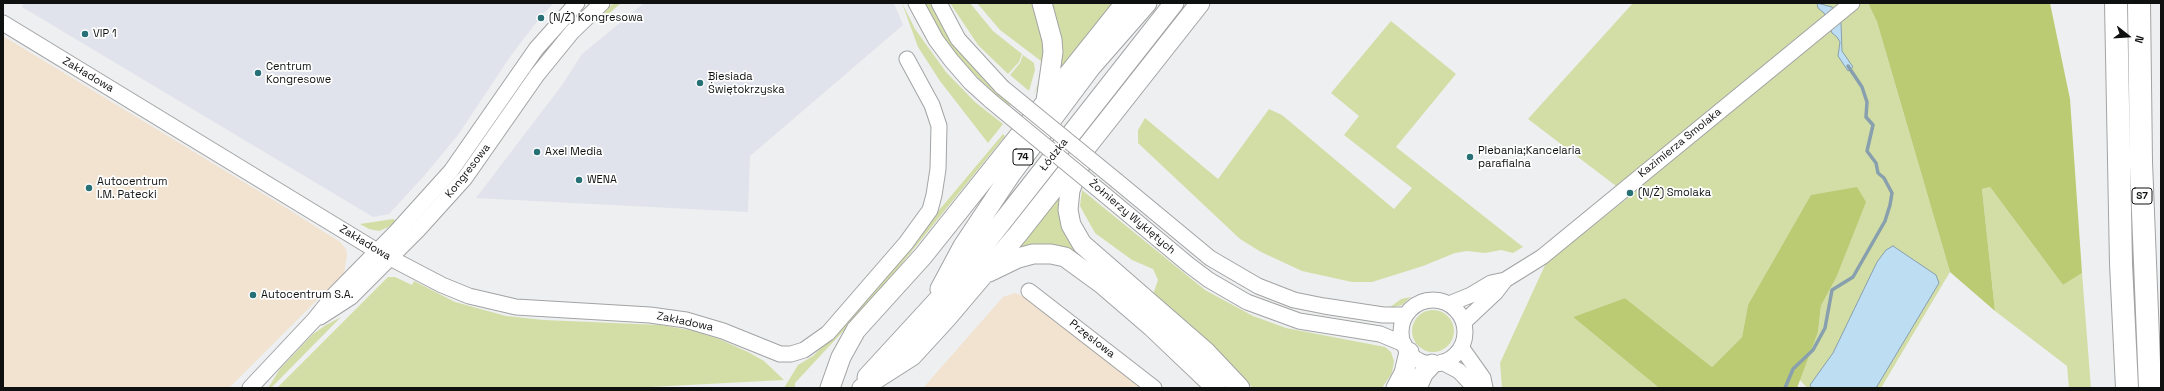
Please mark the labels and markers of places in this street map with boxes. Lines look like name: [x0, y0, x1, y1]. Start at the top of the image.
place label: (N/Ż) Kongresowa: [549, 11, 643, 25]
marker: (N/Ż) Kongresowa: [536, 13, 546, 23]
place label: VIP 1: [93, 27, 117, 41]
marker: VIP 1: [80, 29, 90, 39]
place label: Centrum Kongresowe: [266, 60, 331, 86]
marker: Centrum Kongresowe: [253, 68, 263, 78]
place label: Biesiada Świętokrzyska: [708, 70, 785, 96]
marker: Biesiada Świętokrzyska: [695, 78, 705, 88]
place label: Plebania;Kancelaria parafialna: [1478, 144, 1581, 170]
place label: Axel Media: [545, 145, 602, 159]
marker: Axel Media: [532, 147, 542, 157]
marker: Plebania;Kancelaria parafialna: [1465, 152, 1475, 162]
place label: WENA: [587, 173, 617, 187]
place label: Autocentrum I.M. Patecki: [97, 175, 167, 201]
marker: WENA: [574, 175, 584, 185]
marker: Autocentrum I.M. Patecki: [84, 183, 94, 193]
place label: (N/Ż) Smolaka: [1638, 186, 1711, 200]
marker: (N/Ż) Smolaka: [1625, 188, 1635, 198]
place label: Autocentrum S.A.: [261, 288, 353, 302]
marker: Autocentrum S.A.: [248, 290, 258, 300]

